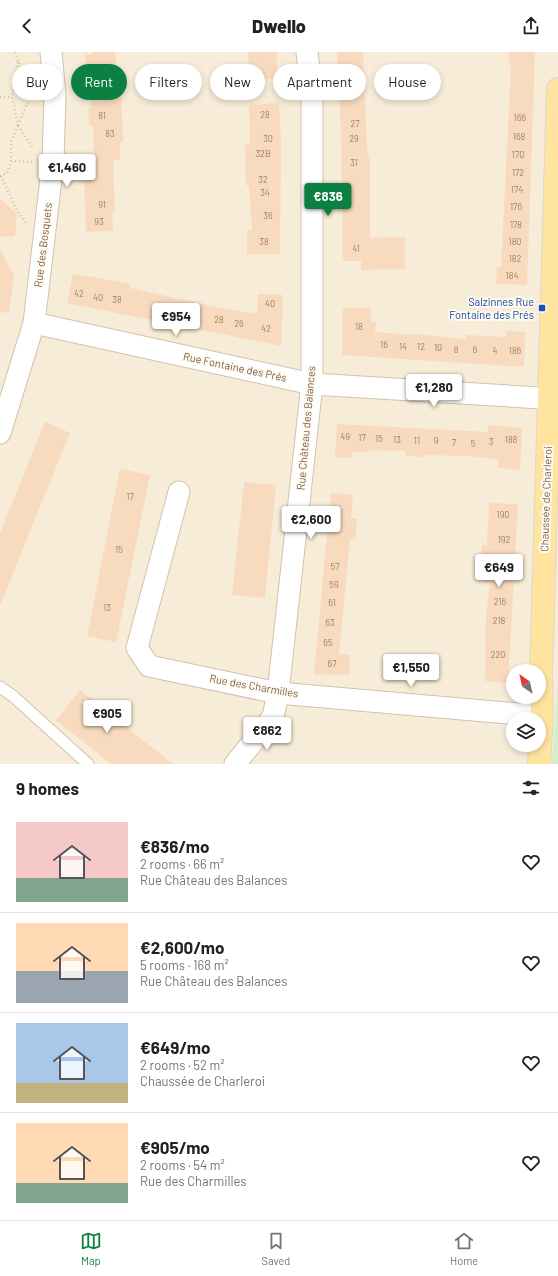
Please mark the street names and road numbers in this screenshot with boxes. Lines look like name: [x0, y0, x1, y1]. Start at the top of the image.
street label: Rue des Bosquets: [31, 202, 54, 288]
street label: Rue Fontaine des Prés: [182, 349, 288, 384]
street label: Rue Château des Balances: [294, 365, 317, 491]
street label: Chaussée de Charleroi: [537, 446, 554, 552]
street label: Rue des Charmilles: [209, 671, 300, 700]

